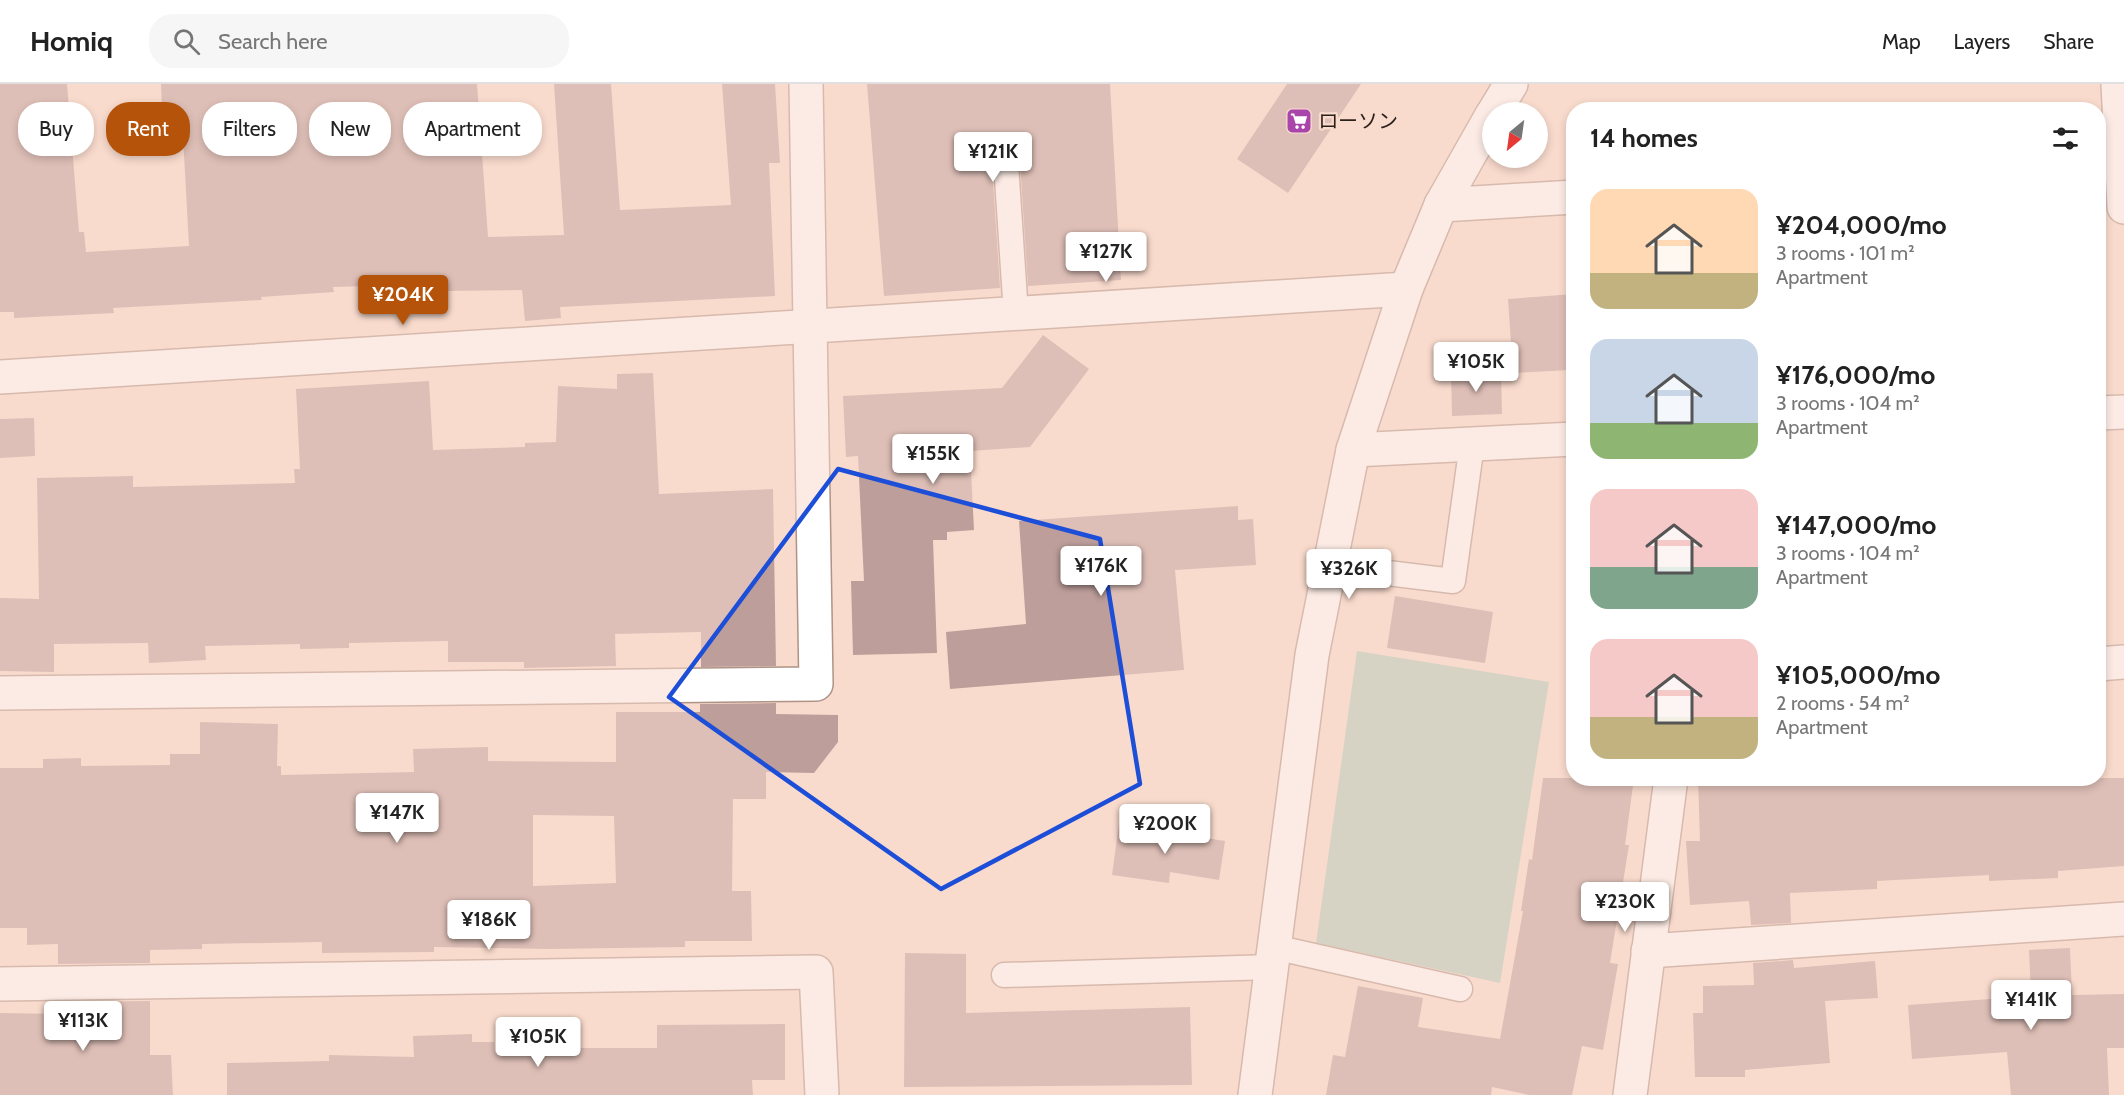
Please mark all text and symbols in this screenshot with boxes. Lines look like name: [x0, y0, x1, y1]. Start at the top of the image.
search box: [149, 14, 569, 68]
text: Homiq: [30, 24, 113, 58]
icon: search: [170, 25, 203, 58]
text: Search here: [218, 28, 327, 55]
text: Map: [1882, 29, 1921, 54]
text: Layers: [1954, 29, 2010, 54]
text: Share: [2043, 29, 2094, 54]
chip: Buy: [18, 102, 94, 156]
chip: Rent: [106, 102, 190, 156]
chip: Filters: [202, 102, 297, 156]
chip: New: [309, 102, 391, 156]
chip: Apartment: [403, 102, 542, 156]
north arrow: [1482, 102, 1548, 168]
map controls: [1482, 102, 1548, 168]
supermarket icon: ローソン: [1284, 106, 1314, 136]
place label: ローソン: [1318, 109, 1398, 133]
text: 14 homes: [1590, 122, 1698, 154]
icon: filters: [2049, 122, 2082, 155]
pin: ¥121K: [951, 132, 1035, 183]
text: ¥121K: [968, 139, 1018, 163]
text: ¥204,000/mo: [1776, 209, 1947, 241]
icon: home: [1638, 213, 1710, 285]
pin: ¥127K: [1064, 232, 1148, 283]
text: ¥127K: [1080, 239, 1132, 263]
text: 3 rooms · 101 m²: [1776, 241, 1915, 265]
text: Apartment: [1776, 265, 1868, 289]
pin: ¥204K: [361, 275, 445, 326]
text: ¥204K: [372, 282, 434, 306]
pin: ¥105K: [1434, 342, 1518, 393]
text: ¥105K: [1448, 349, 1504, 373]
text: ¥176,000/mo: [1776, 359, 1935, 391]
icon: home: [1638, 363, 1710, 435]
text: 3 rooms · 104 m²: [1776, 391, 1920, 415]
text: Apartment: [1776, 415, 1868, 439]
pin: ¥155K: [891, 434, 975, 485]
text: ¥155K: [906, 441, 960, 465]
text: ¥147,000/mo: [1776, 509, 1936, 541]
icon: home: [1638, 513, 1710, 585]
text: 3 rooms · 104 m²: [1776, 541, 1920, 565]
pin: ¥176K: [1059, 546, 1143, 597]
pin: ¥326K: [1307, 549, 1391, 600]
text: ¥176K: [1075, 553, 1128, 577]
text: ¥326K: [1320, 556, 1378, 580]
text: Apartment: [1776, 565, 1868, 589]
text: ¥105,000/mo: [1776, 659, 1940, 691]
icon: home: [1638, 663, 1710, 735]
text: 2 rooms · 54 m²: [1776, 691, 1910, 715]
text: Apartment: [1776, 715, 1868, 739]
pin: ¥147K: [355, 793, 439, 844]
text: ¥147K: [370, 800, 424, 824]
pin: ¥200K: [1123, 804, 1207, 855]
text: ¥200K: [1133, 811, 1197, 835]
pin: ¥230K: [1583, 882, 1667, 933]
text: ¥230K: [1595, 889, 1655, 913]
pin: ¥186K: [447, 900, 531, 951]
text: ¥186K: [461, 907, 517, 931]
pin: ¥141K: [1989, 980, 2073, 1031]
text: ¥141K: [2005, 987, 2057, 1011]
pin: ¥113K: [41, 1001, 125, 1052]
text: ¥113K: [58, 1008, 108, 1032]
pin: ¥105K: [496, 1017, 580, 1068]
text: ¥105K: [510, 1024, 566, 1048]

